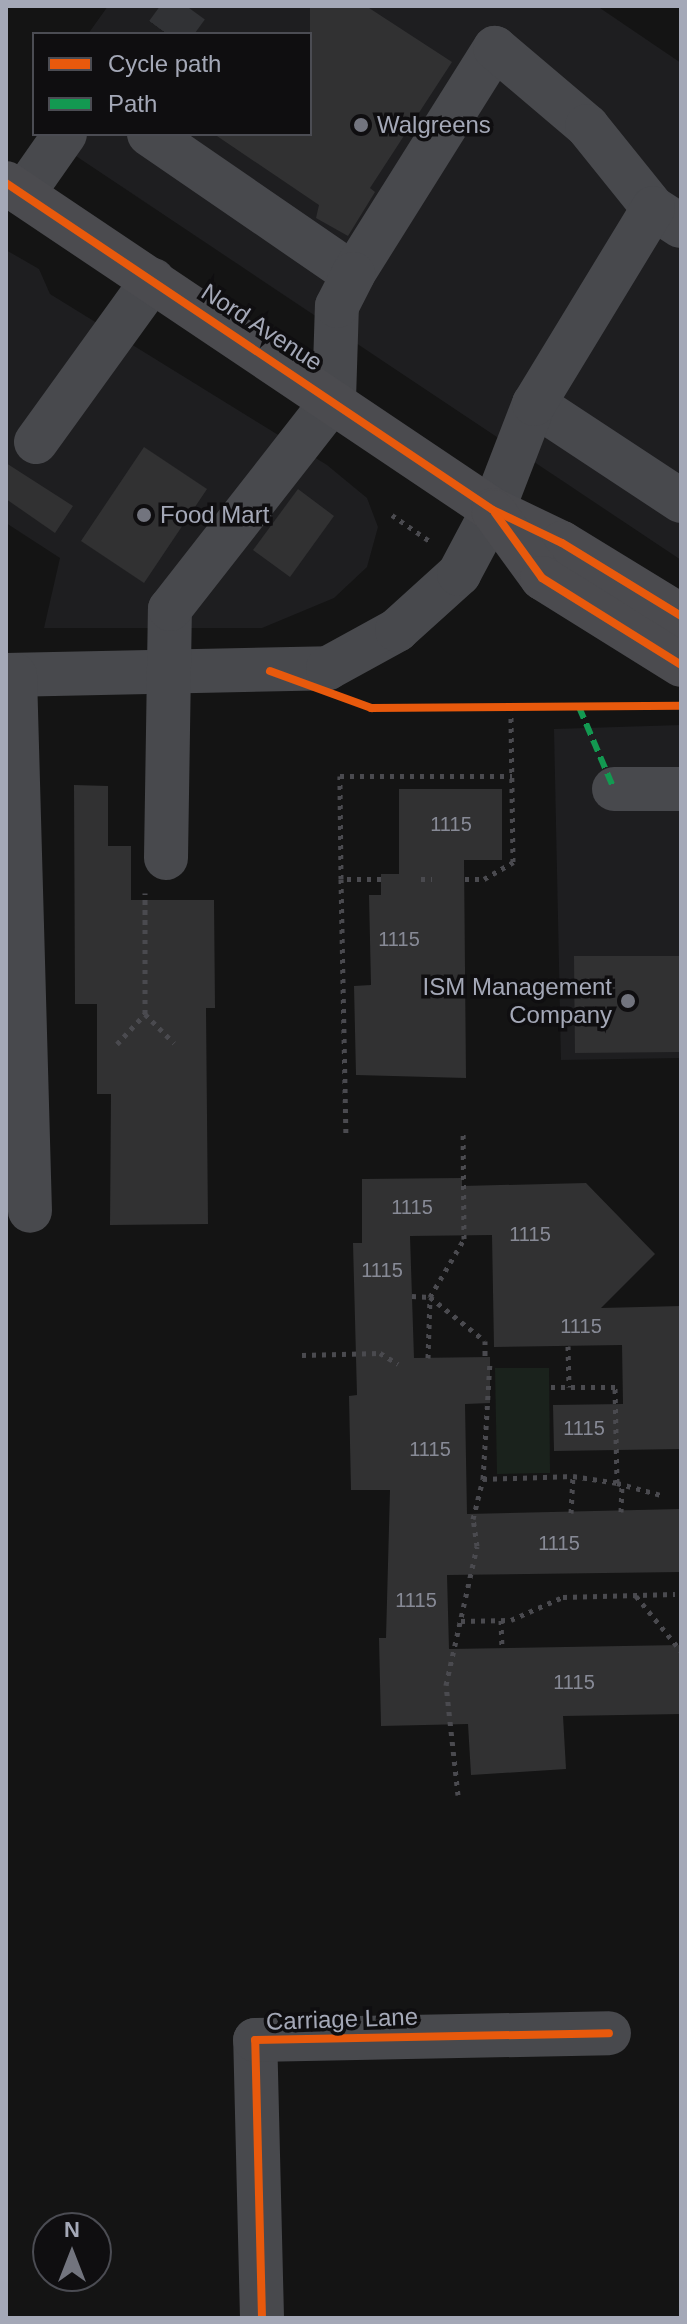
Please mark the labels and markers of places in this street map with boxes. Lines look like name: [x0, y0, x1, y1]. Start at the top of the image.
place label: Walgreens: [377, 111, 491, 139]
marker: Walgreens: [352, 116, 370, 134]
place label: Food Mart: [160, 501, 269, 529]
marker: Food Mart: [135, 506, 153, 524]
place label: ISM Management Company: [423, 973, 612, 1029]
marker: ISM Management Company: [619, 992, 637, 1010]

